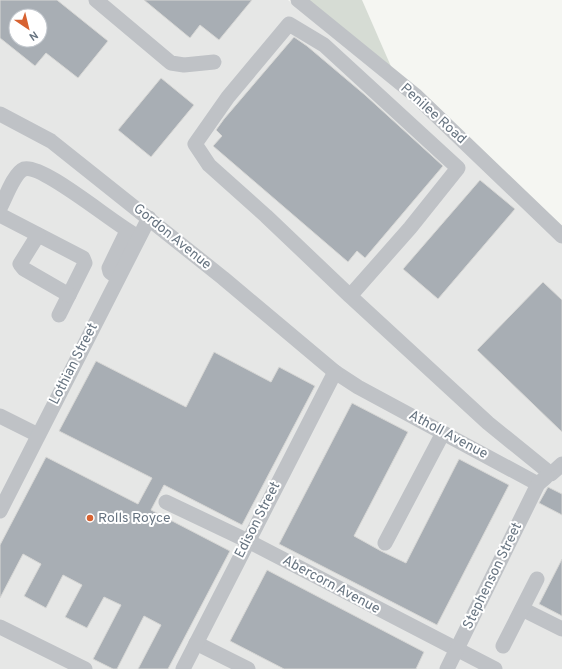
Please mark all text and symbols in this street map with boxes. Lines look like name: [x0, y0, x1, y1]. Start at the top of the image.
north arrow: [8, 8, 48, 48]
text: N: [26, 27, 40, 43]
street label: Penilee Road: [397, 80, 469, 148]
street label: Gordon Avenue: [130, 200, 214, 274]
street label: Lothian Street: [46, 320, 102, 408]
street label: Atholl Avenue: [406, 407, 490, 463]
street label: Edison Street: [232, 479, 284, 561]
place label: Rolls Royce: [98, 510, 171, 527]
marker: Rolls Royce: [85, 513, 95, 523]
street label: Stephenson Street: [460, 520, 526, 632]
street label: Abercorn Avenue: [279, 552, 383, 618]

